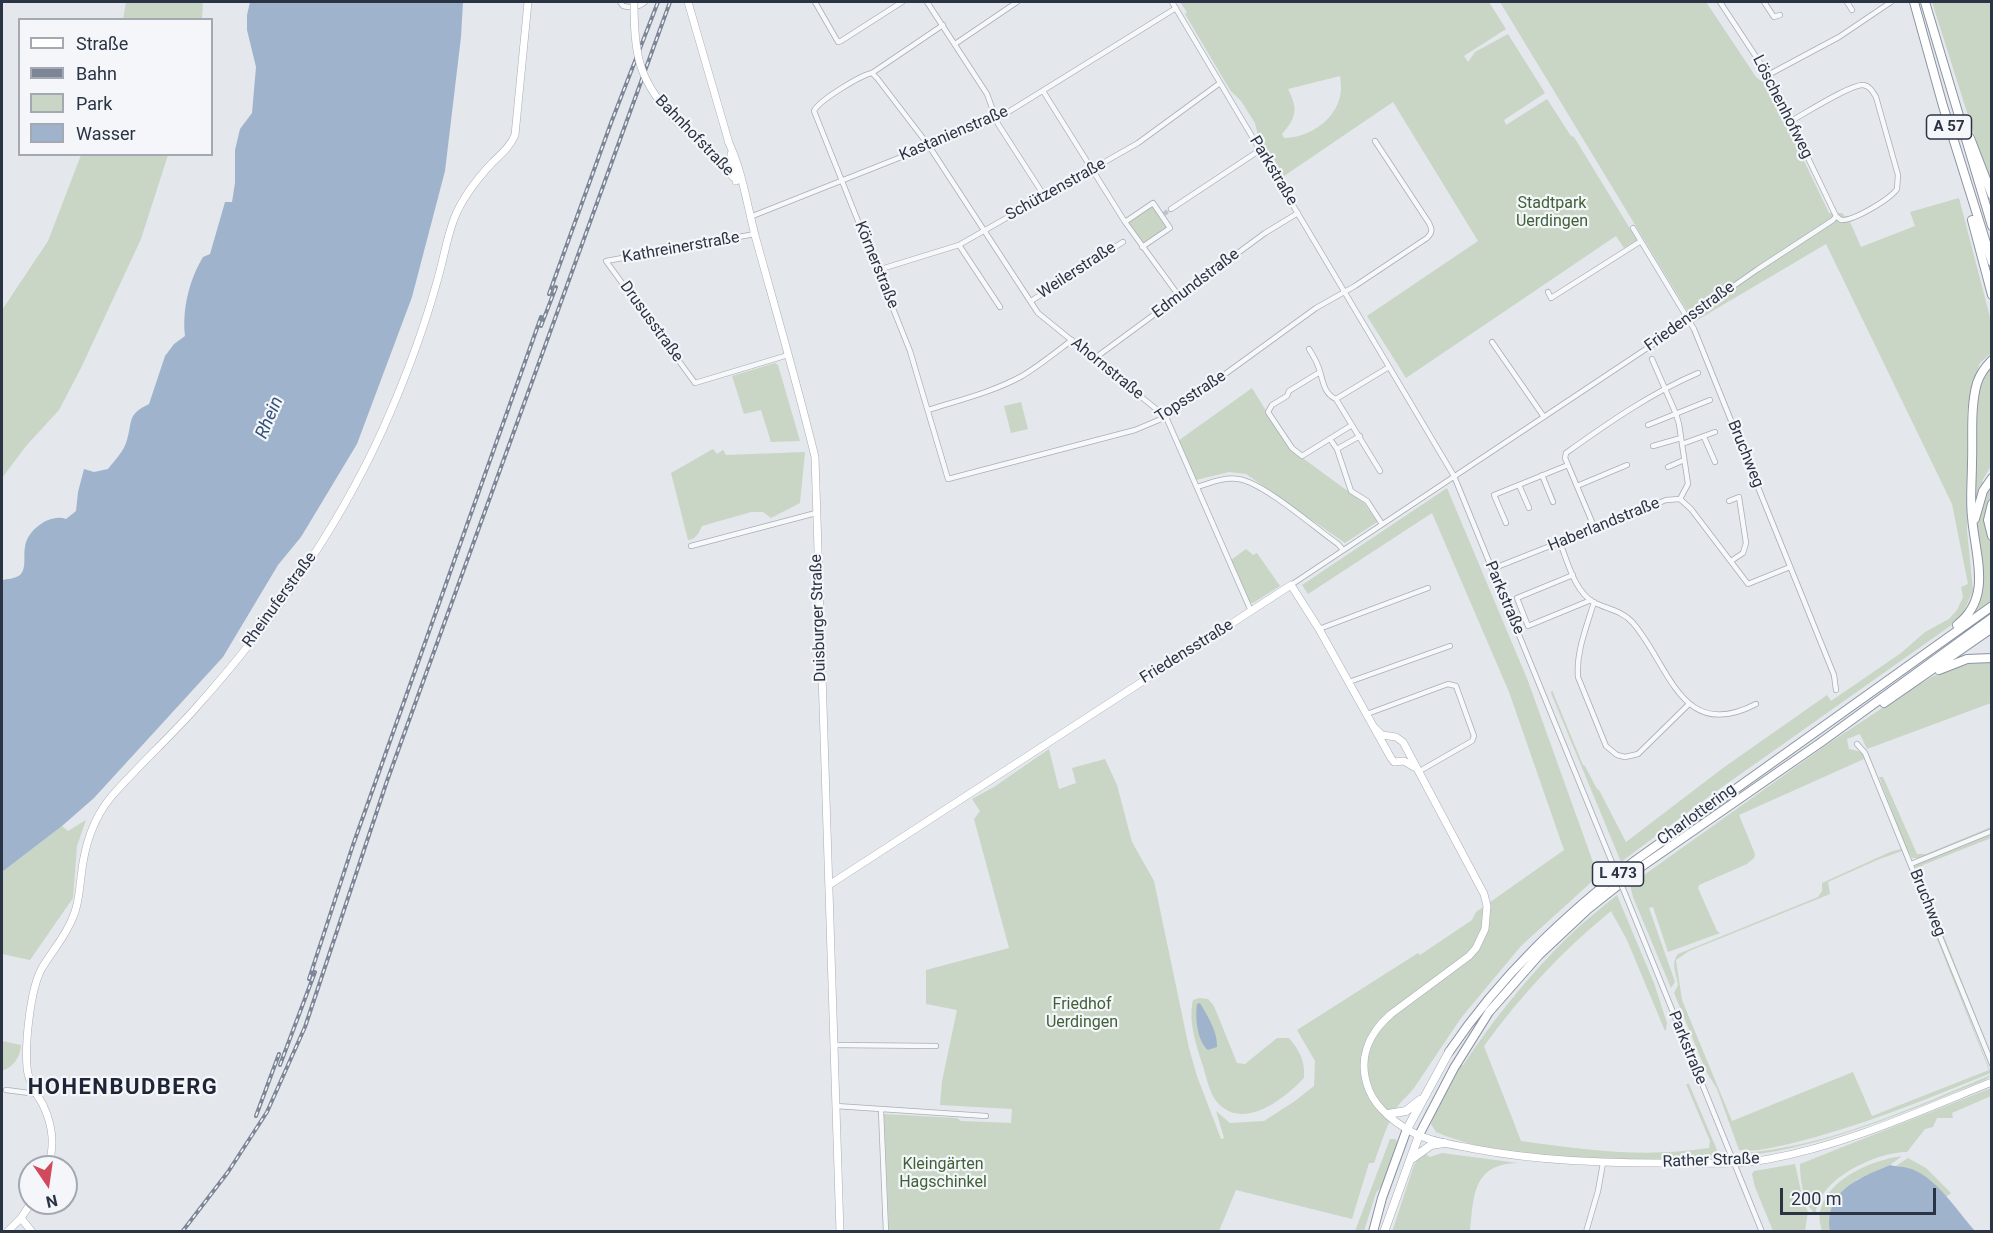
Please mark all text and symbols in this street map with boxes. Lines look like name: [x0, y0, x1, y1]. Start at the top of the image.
legend: [18, 18, 213, 156]
text: Straße: [76, 33, 128, 54]
street label: Löschenhofweg: [1748, 52, 1816, 162]
text: Bahn: [76, 63, 117, 84]
street label: Bahnhofstraße: [651, 92, 737, 180]
text: Park: [76, 93, 112, 114]
street label: Kastanienstraße: [897, 102, 1011, 166]
road number: A 57: [1926, 115, 1972, 139]
text: Wasser: [76, 123, 136, 144]
street label: Parkstraße: [1245, 133, 1301, 209]
street label: Schützenstraße: [1003, 155, 1109, 225]
park label: Stadtpark Uerdingen: [1516, 194, 1588, 232]
street label: Körnerstraße: [850, 219, 902, 311]
street label: Kathreinerstraße: [621, 228, 741, 268]
street label: Weilerstraße: [1034, 239, 1120, 303]
street label: Edmundstraße: [1149, 245, 1243, 323]
street label: Drususstraße: [615, 278, 687, 366]
street label: Friedensstraße: [1641, 278, 1739, 356]
street label: Ahornstraße: [1067, 334, 1147, 404]
street label: Topsstraße: [1152, 367, 1230, 427]
water label: Rhein: [252, 394, 288, 442]
street label: Bruchweg: [1723, 418, 1767, 490]
street label: Haberlandstraße: [1545, 494, 1663, 556]
street label: Rheinuferstraße: [239, 549, 321, 651]
street label: Duisburger Straße: [807, 554, 831, 682]
street label: Parkstraße: [1480, 559, 1528, 637]
street label: Friedensstraße: [1137, 616, 1237, 688]
street label: Charlottering: [1654, 780, 1740, 850]
road number: L 473: [1592, 862, 1644, 886]
street label: Bruchweg: [1905, 867, 1949, 939]
park label: Friedhof Uerdingen: [1046, 995, 1118, 1033]
street label: Parkstraße: [1664, 1008, 1710, 1088]
district label: HOHENBUDBERG: [28, 1075, 218, 1101]
street label: Rather Straße: [1662, 1150, 1760, 1172]
north arrow: [18, 1155, 78, 1215]
park label: Kleingärten Hagschinkel: [899, 1155, 987, 1193]
scale bar: [1783, 1176, 1939, 1214]
text: 200 m: [1791, 1188, 1842, 1209]
text: N: [44, 1191, 59, 1212]

